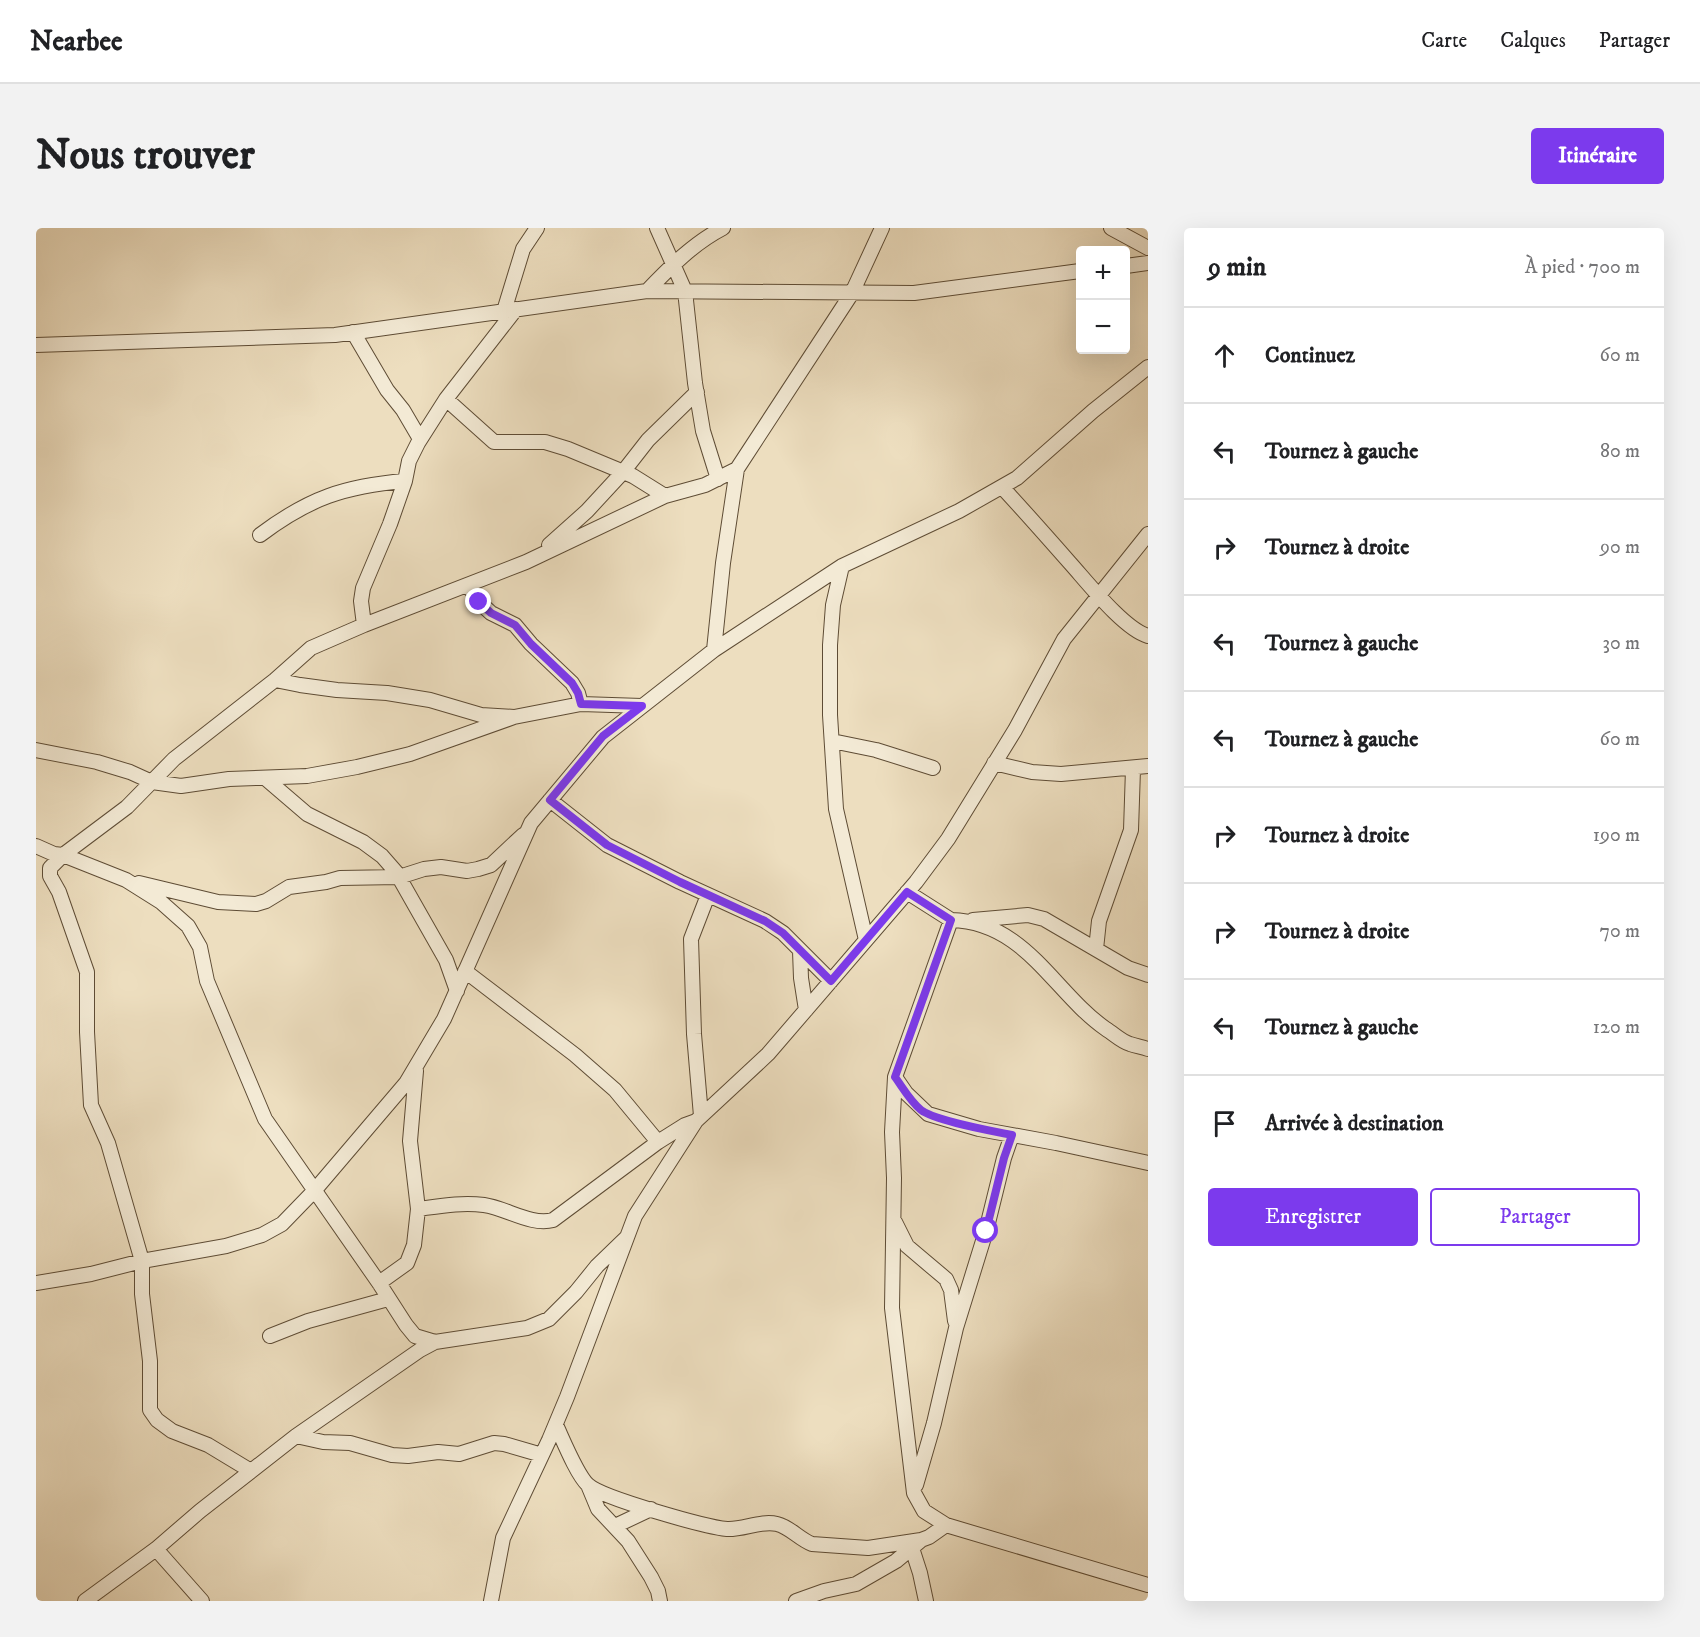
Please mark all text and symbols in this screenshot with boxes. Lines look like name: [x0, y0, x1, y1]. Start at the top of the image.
text: Nearbee: [30, 24, 123, 59]
text: Carte: [1421, 28, 1467, 54]
text: Calques: [1500, 28, 1566, 54]
text: Partager: [1599, 28, 1670, 54]
button: Itinéraire: [1531, 128, 1664, 184]
text: Nous trouver: [36, 130, 255, 182]
map controls: [1076, 246, 1130, 354]
button: +: [1076, 246, 1130, 300]
text: 9 min: [1208, 251, 1266, 284]
text: À pied · 700 m: [1525, 255, 1640, 280]
button: −: [1076, 300, 1130, 354]
icon: ahead: [1208, 339, 1241, 372]
text: Continuez: [1265, 342, 1355, 369]
text: 60 m: [1600, 343, 1640, 368]
icon: left: [1208, 435, 1241, 468]
text: Tournez à gauche: [1265, 438, 1418, 465]
text: 80 m: [1600, 439, 1640, 464]
icon: right: [1208, 531, 1241, 564]
text: Tournez à droite: [1265, 534, 1409, 561]
text: 90 m: [1600, 535, 1640, 560]
route end: [465, 588, 491, 614]
icon: left: [1208, 627, 1241, 660]
text: Tournez à gauche: [1265, 630, 1418, 657]
text: 30 m: [1602, 631, 1640, 656]
icon: left: [1208, 723, 1241, 756]
text: Tournez à gauche: [1265, 726, 1418, 753]
text: 60 m: [1600, 727, 1640, 752]
icon: right: [1208, 819, 1241, 852]
text: Tournez à droite: [1265, 822, 1409, 849]
text: 190 m: [1593, 823, 1640, 848]
icon: right: [1208, 915, 1241, 948]
text: Tournez à droite: [1265, 918, 1409, 945]
text: 70 m: [1599, 919, 1640, 944]
icon: left: [1208, 1011, 1241, 1044]
text: Tournez à gauche: [1265, 1014, 1418, 1041]
text: 120 m: [1593, 1015, 1640, 1040]
icon: arrive: [1208, 1107, 1241, 1140]
text: Arrivée à destination: [1265, 1110, 1444, 1137]
button: Enregistrer: [1208, 1188, 1418, 1246]
button: Partager: [1430, 1188, 1640, 1246]
route start: [972, 1217, 998, 1243]

